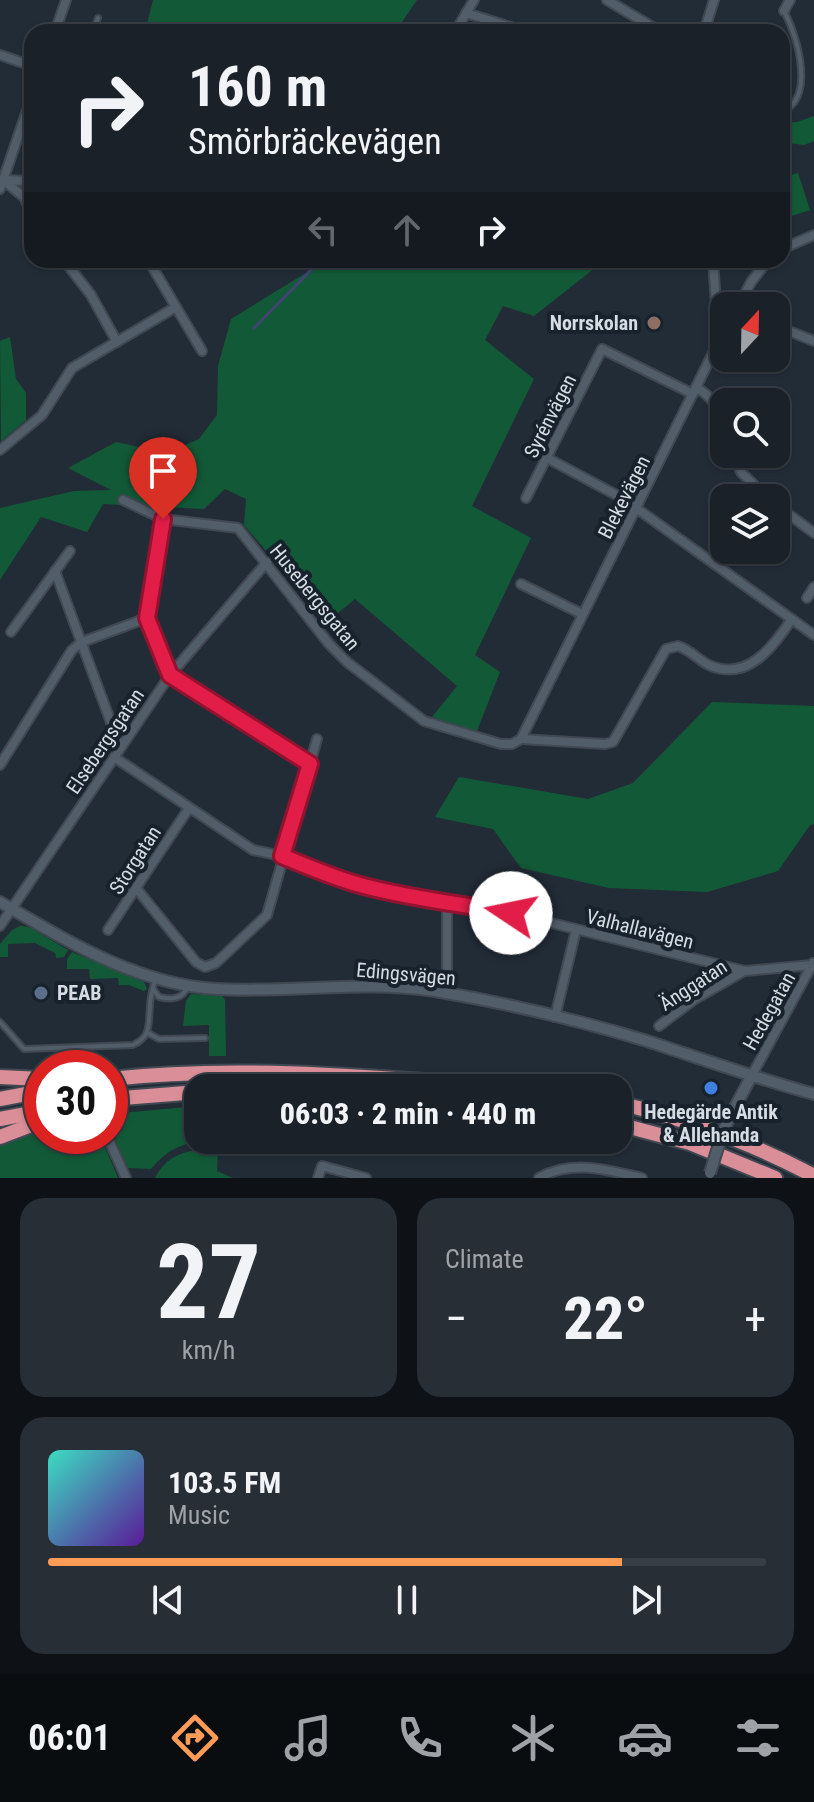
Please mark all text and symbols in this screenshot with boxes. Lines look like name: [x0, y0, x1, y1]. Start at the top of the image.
text: 160 m: [188, 54, 327, 120]
icon: right: [56, 56, 160, 160]
text: Smörbräckevägen: [188, 121, 442, 163]
icon: left: [301, 208, 345, 252]
icon: ahead: [385, 208, 429, 252]
icon: right: [469, 208, 513, 252]
north arrow: [710, 292, 790, 372]
map controls: [710, 292, 790, 564]
place label: Norrskolan: [550, 311, 638, 335]
marker: Norrskolan: [645, 314, 663, 332]
street label: Syrénvägen: [519, 370, 581, 462]
button: search: [710, 388, 790, 468]
pin: [129, 437, 197, 519]
icon: arrive: [141, 449, 185, 493]
street label: Blekevägen: [593, 452, 655, 542]
button: layers: [710, 484, 790, 564]
street label: Husebergsgatan: [265, 539, 365, 655]
street label: Elsebergsgatan: [61, 684, 149, 798]
street label: Storgatan: [104, 821, 166, 899]
position arrow: [469, 871, 553, 955]
street label: Valhallavägen: [584, 904, 696, 954]
street label: Änggatan: [655, 954, 731, 1016]
street label: Edingsvägen: [355, 958, 457, 990]
street label: Hedegatan: [738, 968, 800, 1054]
place label: PEAB: [57, 981, 101, 1005]
marker: PEAB: [32, 984, 50, 1002]
speed limit sign: 30: [24, 1050, 128, 1154]
marker: Hedegärde Antik & Allehanda: [702, 1079, 720, 1097]
text: 06:03 · 2 min · 440 m: [280, 1096, 536, 1131]
place label: Hedegärde Antik & Allehanda: [644, 1100, 778, 1147]
text: 27: [156, 1222, 261, 1343]
text: Climate: [445, 1244, 524, 1274]
text: 22°: [563, 1283, 648, 1354]
text: −: [445, 1293, 467, 1345]
text: +: [744, 1293, 766, 1345]
text: km/h: [182, 1335, 235, 1365]
text: 103.5 FM: [168, 1465, 281, 1500]
text: Music: [168, 1500, 230, 1530]
icon: previous: [146, 1578, 190, 1622]
icon: pause: [385, 1578, 429, 1622]
icon: next: [624, 1578, 668, 1622]
icon: directions: [167, 1710, 223, 1766]
icon: music: [280, 1710, 336, 1766]
icon: phone: [392, 1710, 448, 1766]
icon: climate: [505, 1710, 561, 1766]
icon: car: [617, 1710, 673, 1766]
icon: filters: [730, 1710, 786, 1766]
text: 06:01: [28, 1717, 111, 1759]

